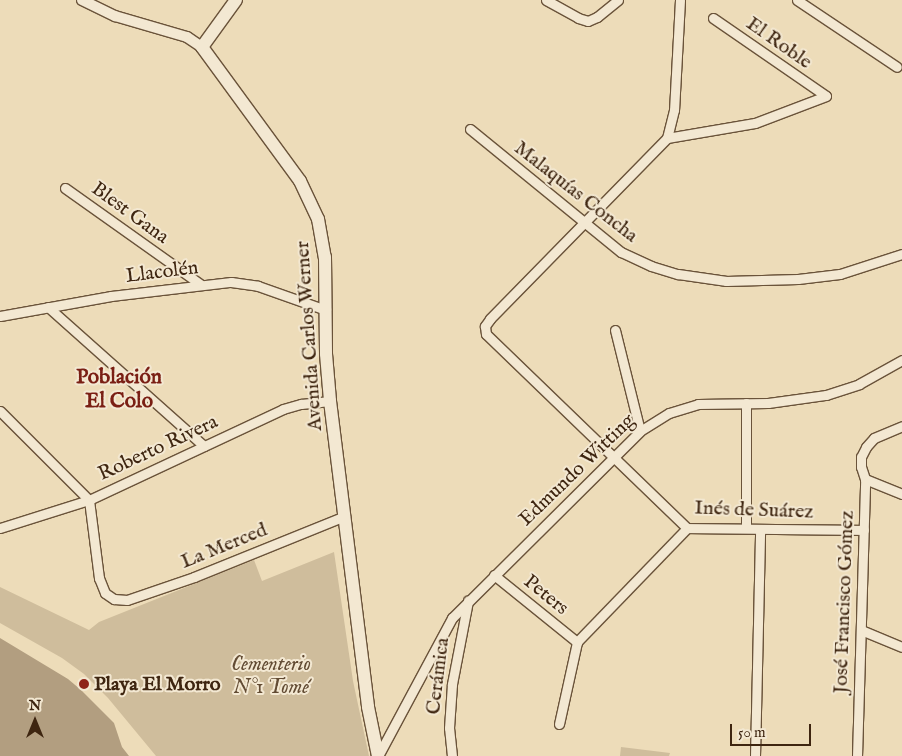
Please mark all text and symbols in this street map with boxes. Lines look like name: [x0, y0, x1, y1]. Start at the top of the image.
street label: El Roble: [741, 12, 817, 74]
street label: Malaquías Concha: [509, 136, 643, 248]
street label: Blest Gana: [87, 177, 173, 249]
street label: Avenida Carlos Werner: [290, 240, 328, 432]
street label: Llacolén: [124, 256, 200, 288]
district label: Población El Colo: [76, 365, 162, 415]
street label: Edmundo Witting: [514, 409, 640, 531]
street label: Roberto Rivera: [94, 410, 222, 486]
street label: Inés de Suárez: [694, 496, 814, 524]
street label: José Francisco Gómez: [829, 510, 859, 694]
street label: La Merced: [177, 518, 271, 574]
street label: Peters: [519, 570, 573, 620]
street label: Cerámica: [421, 636, 455, 716]
park label: Cementerio N°1 Tomé: [231, 652, 311, 699]
place label: Playa El Morro: [94, 672, 221, 696]
marker: Playa El Morro: [78, 678, 90, 690]
north arrow: [10, 696, 60, 746]
text: N: [29, 697, 41, 715]
scale bar: [732, 714, 813, 746]
text: 50 m: [738, 723, 766, 742]

